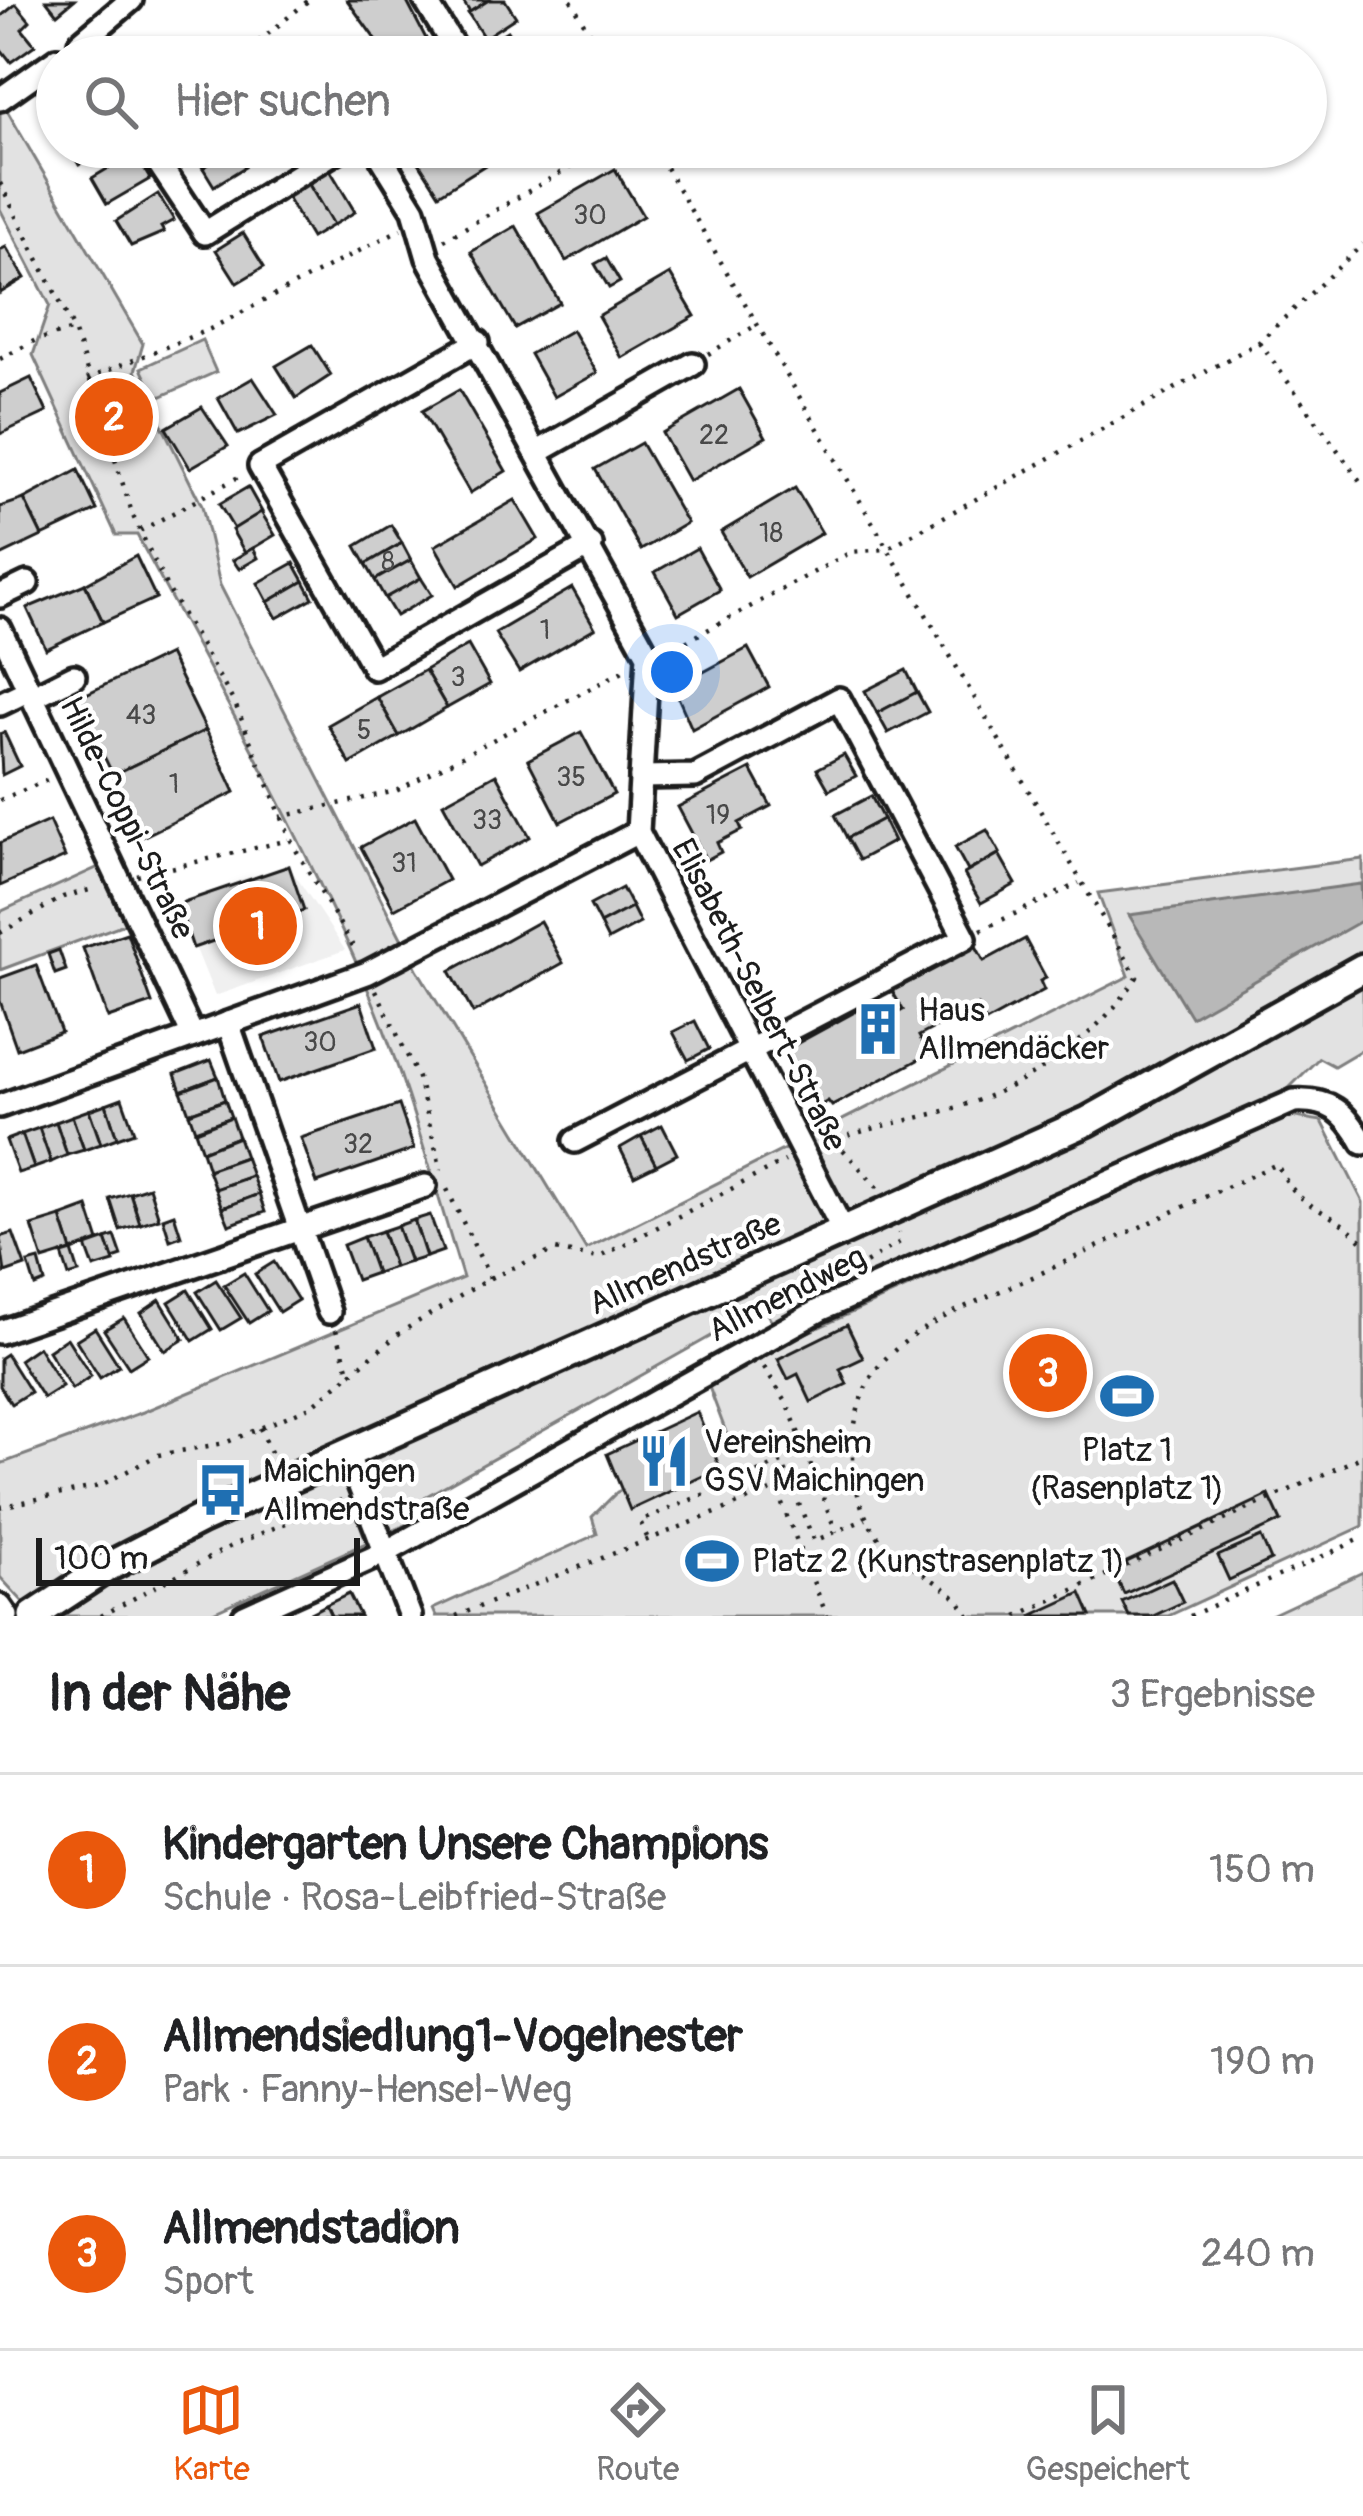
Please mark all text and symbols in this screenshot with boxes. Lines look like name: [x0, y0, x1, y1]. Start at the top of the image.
search box: [36, 36, 1327, 168]
icon: search: [78, 69, 144, 135]
text: Hier suchen: [174, 74, 391, 130]
house number: 30: [573, 199, 607, 232]
pin: 2: [75, 372, 153, 462]
house number: 22: [699, 419, 729, 452]
house number: 18: [759, 517, 783, 550]
house number: 8: [381, 546, 395, 579]
house number: 1: [540, 614, 550, 647]
your location: [642, 642, 702, 702]
house number: 3: [450, 661, 466, 694]
street label: Hilde-Coppi-Straße: [51, 690, 203, 946]
house number: 43: [126, 699, 156, 732]
house number: 5: [357, 714, 371, 747]
house number: 35: [556, 761, 586, 794]
house number: 1: [169, 768, 179, 801]
house number: 19: [706, 799, 730, 832]
house number: 33: [472, 804, 502, 837]
street label: Elisabeth-Selbert-Straße: [662, 832, 856, 1158]
house number: 31: [391, 847, 417, 880]
pin: 1: [219, 881, 297, 971]
place label: Haus Allmendäcker: [918, 990, 1109, 1069]
building icon: Haus Allmendäcker: [849, 1000, 907, 1058]
house number: 30: [303, 1026, 337, 1059]
house number: 32: [343, 1128, 373, 1161]
street label: Allmendstraße: [582, 1203, 788, 1325]
street label: Allmendweg: [701, 1237, 873, 1351]
pin: 3: [1009, 1328, 1087, 1418]
sports icon: Platz 1 (Rasenplatz 1): [1098, 1367, 1156, 1425]
place label: Vereinsheim GSV Maichingen: [704, 1422, 925, 1501]
place label: Platz 1 (Rasenplatz 1): [1030, 1430, 1224, 1509]
restaurant icon: Vereinsheim GSV Maichingen: [635, 1432, 693, 1490]
place label: Maichingen Allmendstraße: [263, 1451, 469, 1530]
bus stop icon: Maichingen Allmendstraße: [194, 1461, 252, 1519]
scale bar: [36, 1532, 360, 1585]
sports icon: Platz 2 (Kunstrasenplatz 1): [683, 1532, 741, 1590]
text: 100 m: [54, 1538, 148, 1579]
place label: Platz 2 (Kunstrasenplatz 1): [752, 1541, 1125, 1582]
text: In der Nähe: [48, 1662, 290, 1726]
text: 3 Ergebnisse: [1109, 1670, 1315, 1719]
text: Kindergarten Unsere Champions: [162, 1817, 768, 1873]
text: 1: [79, 1845, 95, 1894]
text: 150 m: [1209, 1845, 1315, 1894]
text: Schule · Rosa-Leibfried-Straße: [162, 1873, 666, 1922]
text: Allmendsiedlung1-Vogelnester: [162, 2009, 743, 2065]
text: 2: [76, 2037, 98, 2086]
text: 190 m: [1210, 2037, 1315, 2086]
text: Park · Fanny-Hensel-Weg: [162, 2065, 572, 2114]
text: Allmendstadion: [162, 2201, 460, 2257]
text: 3: [76, 2229, 98, 2278]
text: 240 m: [1201, 2229, 1315, 2278]
text: Sport: [162, 2257, 254, 2306]
tab: Karte: [173, 2377, 250, 2490]
tab: Route: [596, 2377, 679, 2490]
tab: Gespeichert: [1026, 2377, 1190, 2490]

